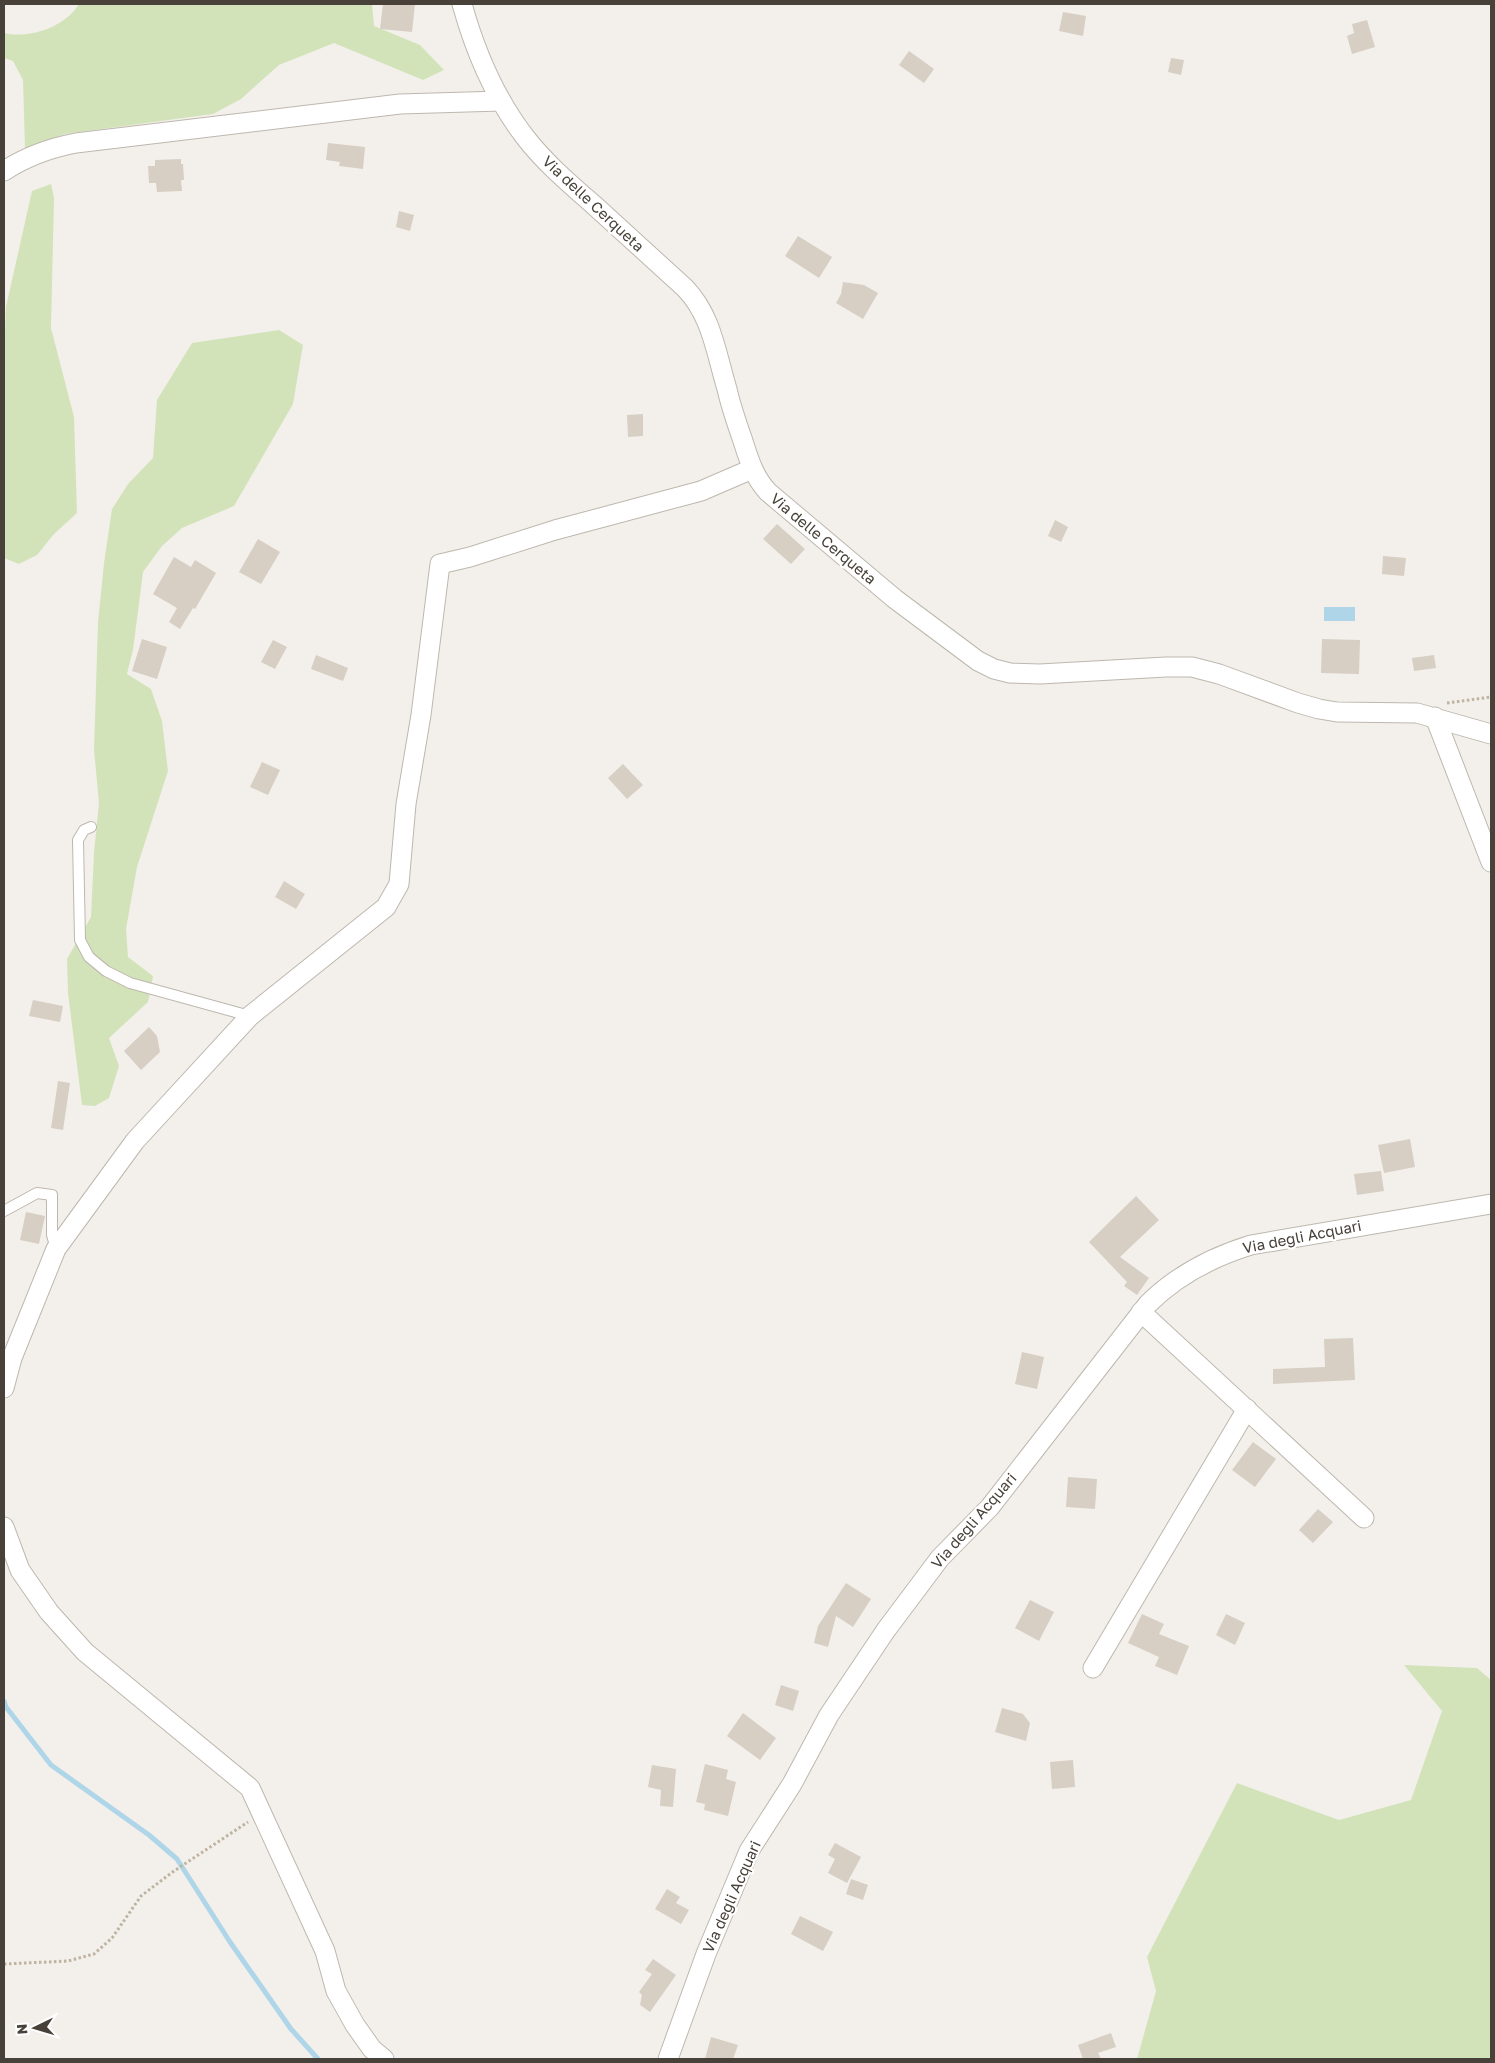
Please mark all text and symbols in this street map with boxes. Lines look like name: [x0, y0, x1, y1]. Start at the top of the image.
street label: Via delle Cerqueta: [539, 152, 648, 255]
street label: Via delle Cerqueta: [767, 489, 880, 588]
street label: Via degli Acquari: [1241, 1216, 1363, 1256]
street label: Via degli Acquari: [927, 1469, 1020, 1572]
street label: Via degli Acquari: [698, 1838, 764, 1955]
north arrow: [10, 2003, 60, 2053]
text: N: [13, 2023, 30, 2035]

